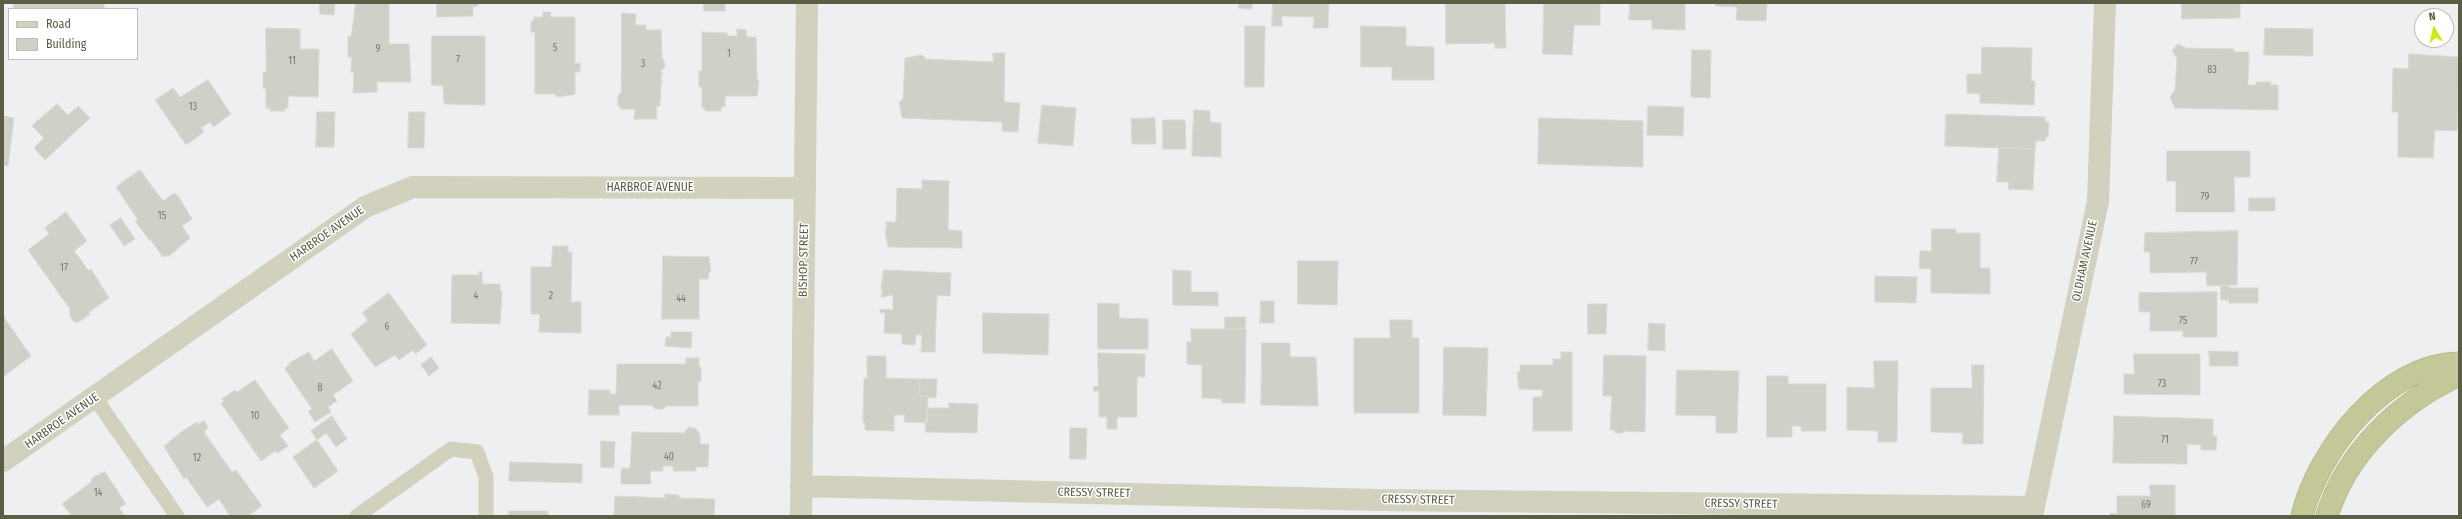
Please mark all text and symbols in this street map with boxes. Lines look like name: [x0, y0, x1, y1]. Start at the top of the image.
legend: [8, 8, 138, 60]
north arrow: [2414, 8, 2454, 48]
text: N: [2428, 10, 2436, 24]
text: Road: [46, 17, 71, 31]
text: Building: [46, 37, 86, 51]
house number: 5: [553, 42, 557, 54]
house number: 9: [376, 43, 380, 55]
house number: 1: [727, 48, 731, 60]
house number: 7: [456, 54, 460, 66]
house number: 11: [288, 55, 296, 67]
house number: 3: [641, 58, 645, 70]
house number: 83: [2207, 64, 2217, 76]
house number: 13: [189, 101, 197, 113]
street label: HARBROE AVENUE: [607, 181, 693, 195]
house number: 79: [2201, 191, 2209, 203]
street label: HARBROE AVENUE: [287, 203, 367, 265]
house number: 15: [158, 210, 166, 222]
street label: OLDHAM AVENUE: [2069, 219, 2101, 303]
street label: BISHOP STREET: [796, 223, 812, 297]
house number: 77: [2190, 256, 2198, 268]
house number: 17: [60, 262, 68, 274]
house number: 4: [474, 290, 478, 302]
house number: 2: [549, 290, 553, 302]
house number: 44: [676, 293, 686, 305]
house number: 75: [2179, 315, 2187, 327]
house number: 6: [385, 321, 389, 333]
house number: 73: [2158, 378, 2166, 390]
house number: 42: [652, 380, 662, 392]
house number: 8: [318, 382, 322, 394]
street label: HARBROE AVENUE: [22, 390, 102, 452]
house number: 10: [250, 410, 260, 422]
house number: 71: [2161, 434, 2169, 446]
house number: 40: [664, 451, 674, 463]
house number: 12: [193, 452, 201, 464]
street label: CRESSY STREET: [1057, 485, 1131, 501]
house number: 14: [94, 487, 102, 499]
street label: CRESSY STREET: [1381, 492, 1455, 508]
street label: CRESSY STREET: [1704, 496, 1778, 512]
house number: 69: [2141, 499, 2151, 511]

